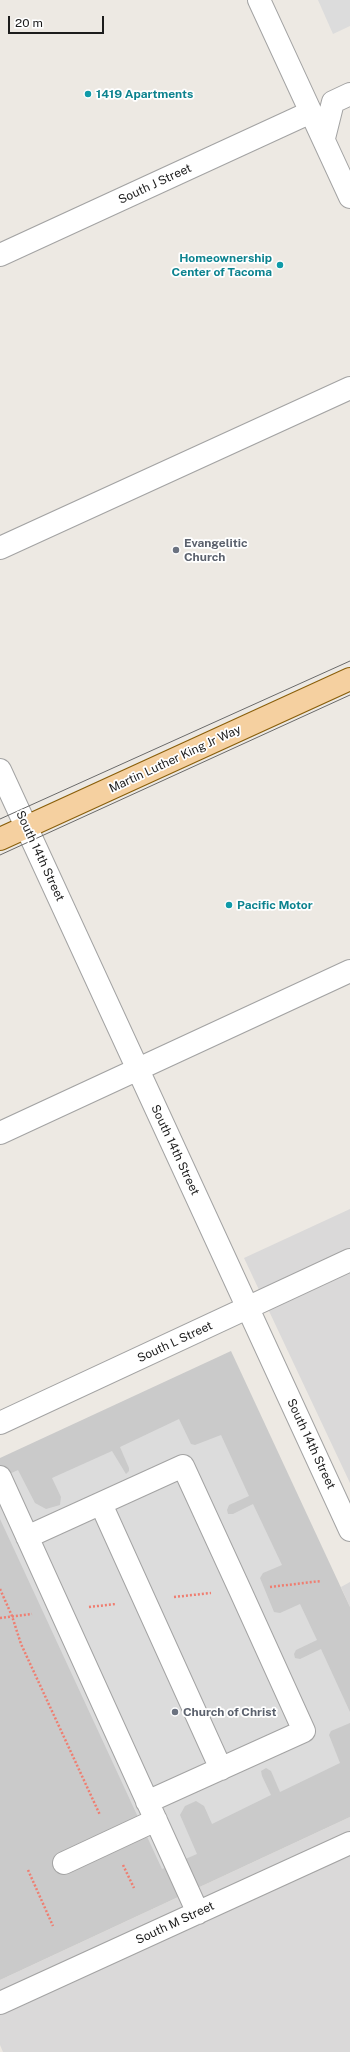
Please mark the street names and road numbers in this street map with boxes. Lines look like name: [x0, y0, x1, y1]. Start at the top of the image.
street label: South J Street: [116, 161, 194, 207]
street label: Martin Luther King Jr Way: [107, 722, 243, 796]
street label: South 14th Street: [13, 808, 67, 904]
street label: South 14th Street: [148, 1102, 202, 1198]
street label: South L Street: [135, 1318, 215, 1366]
street label: South 14th Street: [284, 1396, 338, 1492]
street label: South M Street: [134, 1899, 216, 1947]

